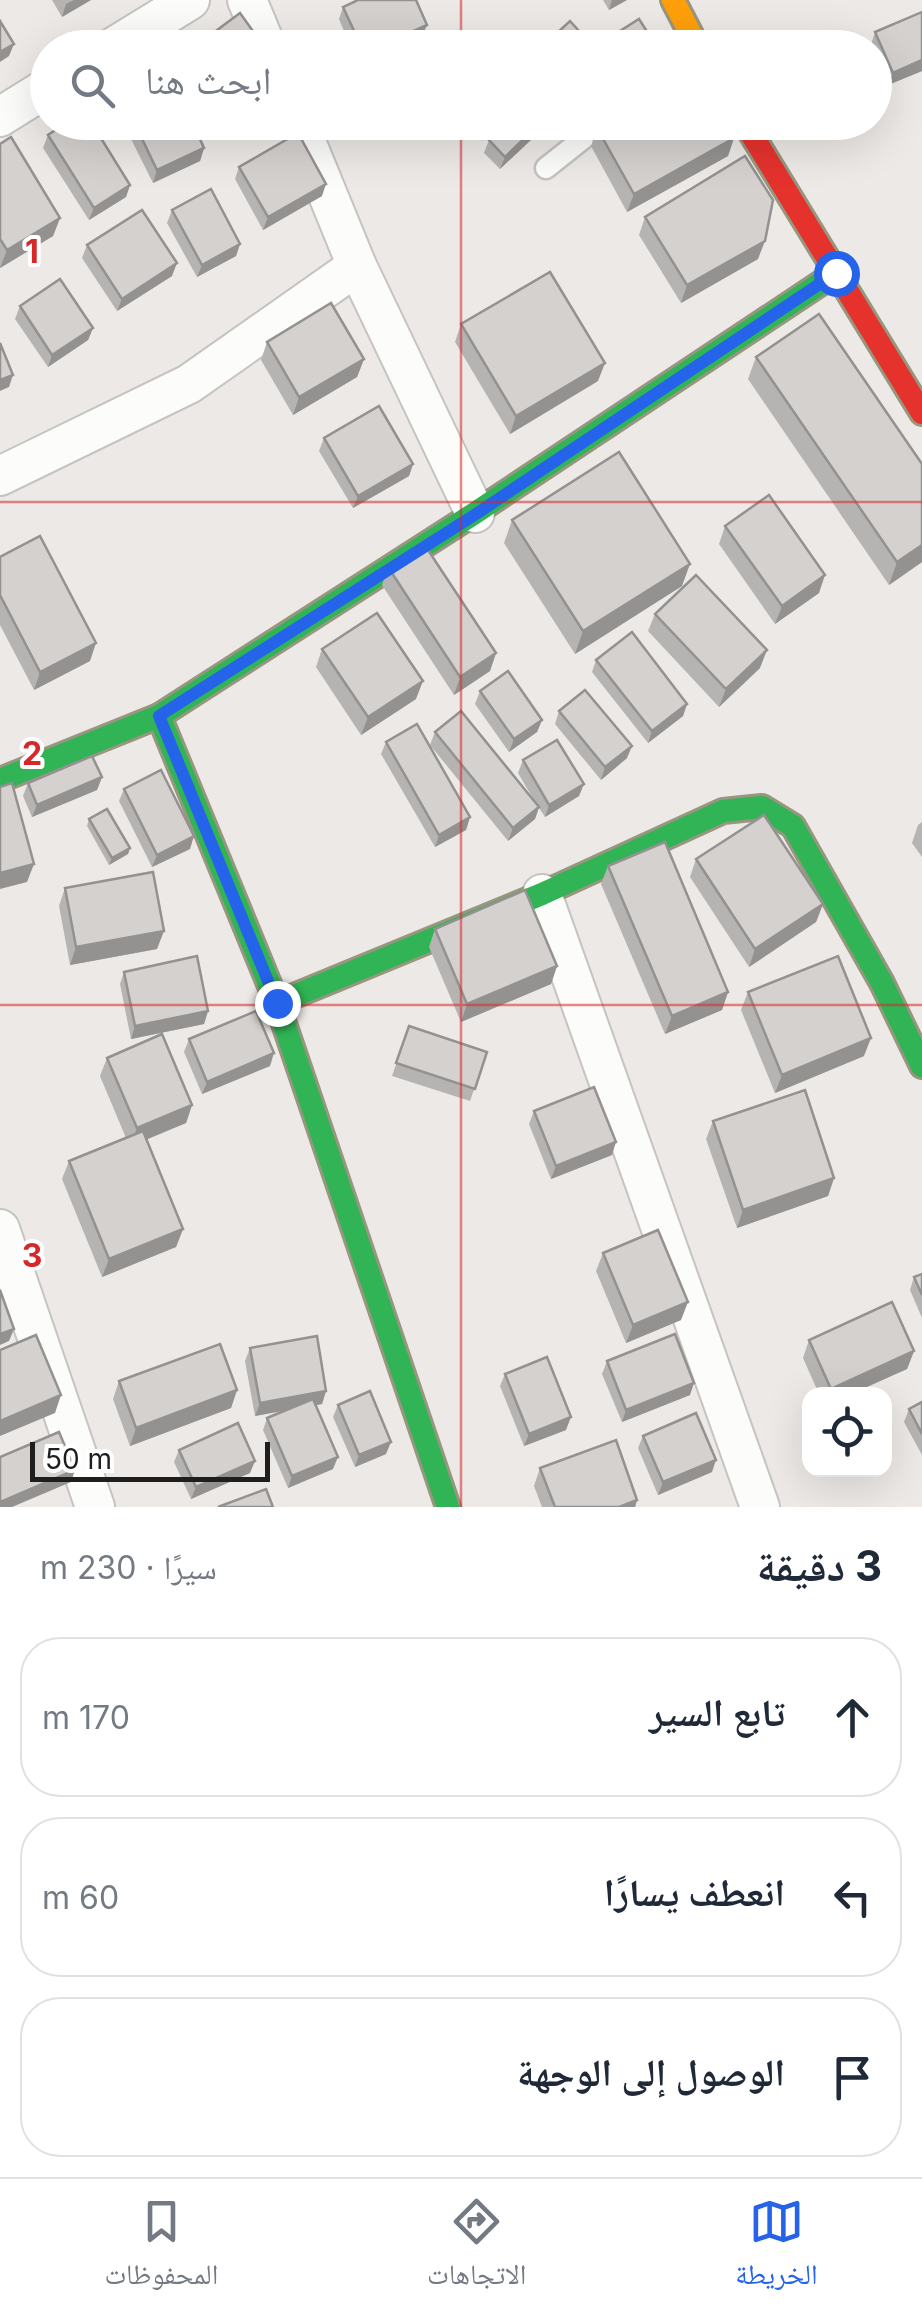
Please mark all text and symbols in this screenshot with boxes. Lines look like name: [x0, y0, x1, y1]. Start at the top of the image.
search box: [30, 30, 892, 140]
text: ابحث هنا: [145, 57, 272, 103]
icon: search: [65, 58, 120, 113]
text: 1: [25, 232, 39, 271]
route start: [814, 251, 860, 297]
text: 2: [22, 734, 42, 773]
route end: [255, 981, 301, 1027]
text: 3: [22, 1236, 42, 1275]
map controls: [802, 1387, 892, 1477]
button: locate: [802, 1387, 892, 1477]
scale bar: [30, 1437, 270, 1482]
text: 50 m: [45, 1442, 112, 1476]
text: 3 دقيقة: [757, 1540, 882, 1591]
text: سيرًا · 230 m: [40, 1548, 217, 1587]
text: تابع السير: [649, 1689, 785, 1735]
icon: ahead: [825, 1690, 880, 1745]
text: 170 m: [42, 1698, 130, 1737]
text: انعطف يسارًا: [604, 1869, 785, 1915]
icon: left: [825, 1870, 880, 1925]
text: 60 m: [42, 1878, 119, 1917]
text: الوصول إلى الوجهة: [517, 2049, 785, 2095]
icon: arrive: [825, 2050, 880, 2105]
tab: المحفوظات: [104, 2194, 218, 2302]
tab: الاتجاهات: [427, 2194, 526, 2302]
tab: الخريطة: [735, 2194, 818, 2302]

